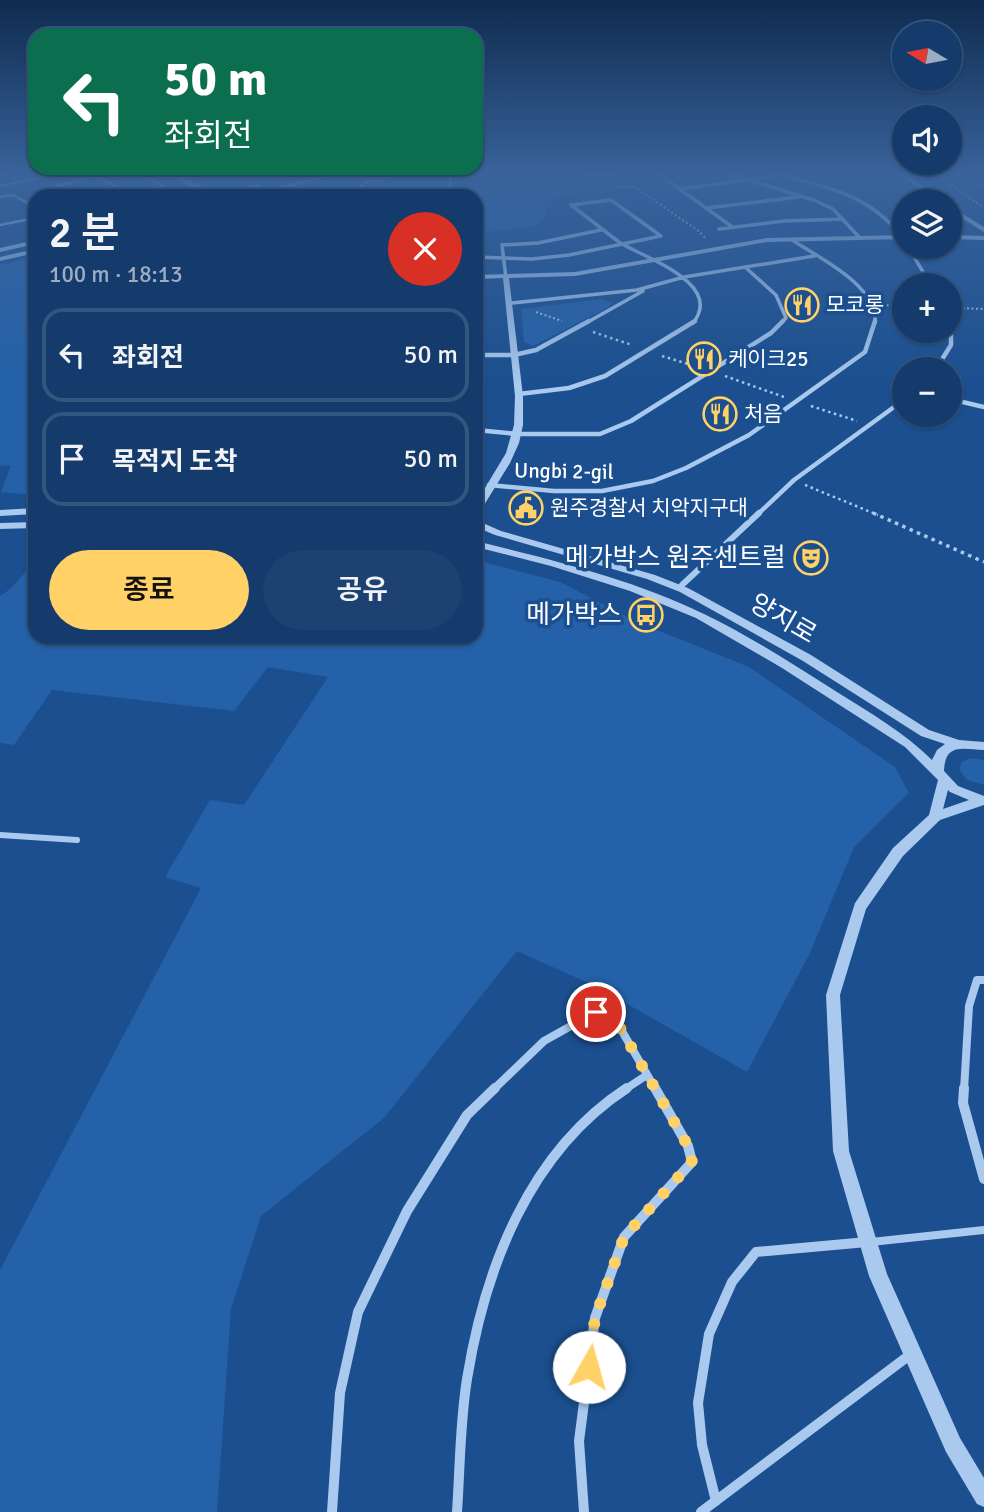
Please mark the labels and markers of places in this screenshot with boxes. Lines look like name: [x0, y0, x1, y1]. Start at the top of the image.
restaurant icon: 모코롱: [783, 286, 821, 324]
place label: 모코롱: [826, 292, 884, 318]
restaurant icon: 케이크25: [685, 340, 723, 378]
place label: 케이크25: [728, 346, 809, 372]
restaurant icon: 처음: [701, 395, 739, 433]
place label: 처음: [744, 401, 783, 427]
public building icon: 원주경찰서 치악지구대: [507, 489, 545, 527]
place label: 원주경찰서 치악지구대: [550, 495, 748, 521]
theatre icon: 메가박스 원주센트럴: [792, 539, 830, 577]
place label: 메가박스 원주센트럴: [565, 542, 786, 574]
bus stop icon: 메가박스: [627, 596, 665, 634]
place label: 메가박스: [526, 599, 622, 631]
pin: [566, 982, 626, 1042]

